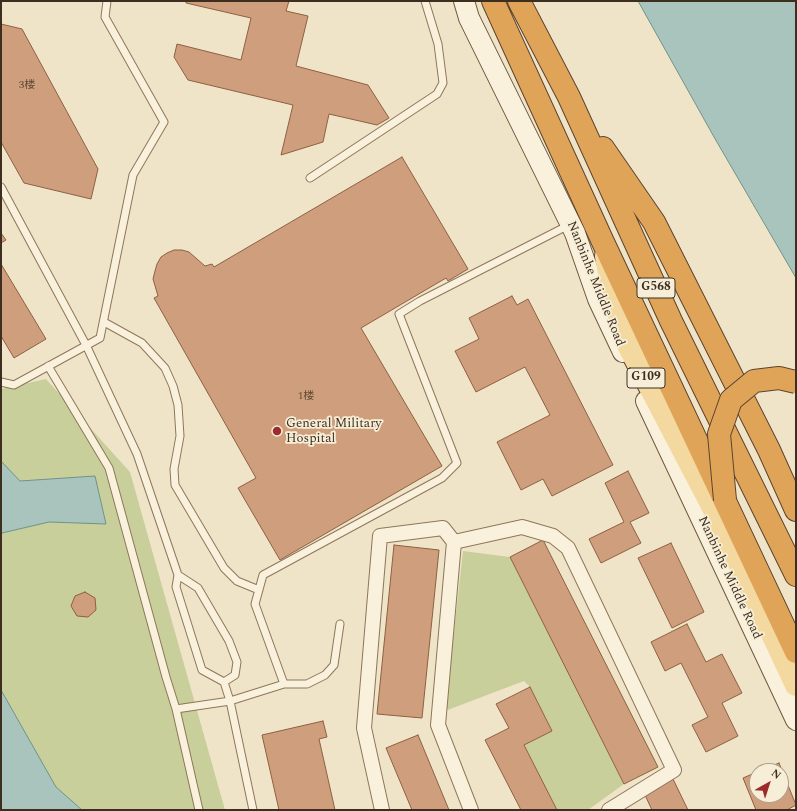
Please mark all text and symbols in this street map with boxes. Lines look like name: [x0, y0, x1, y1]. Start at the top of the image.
house number: 3楼: [19, 79, 35, 93]
street label: Nanbinhe Middle Road: [563, 219, 627, 349]
road number: G568: [637, 278, 675, 298]
road number: G109: [627, 368, 665, 388]
house number: 1楼: [298, 390, 314, 404]
place label: General Military Hospital: [286, 416, 382, 447]
marker: General Military Hospital: [271, 425, 283, 437]
street label: Nanbinhe Middle Road: [694, 514, 764, 642]
north arrow: [749, 763, 789, 803]
text: N: [767, 765, 785, 783]

